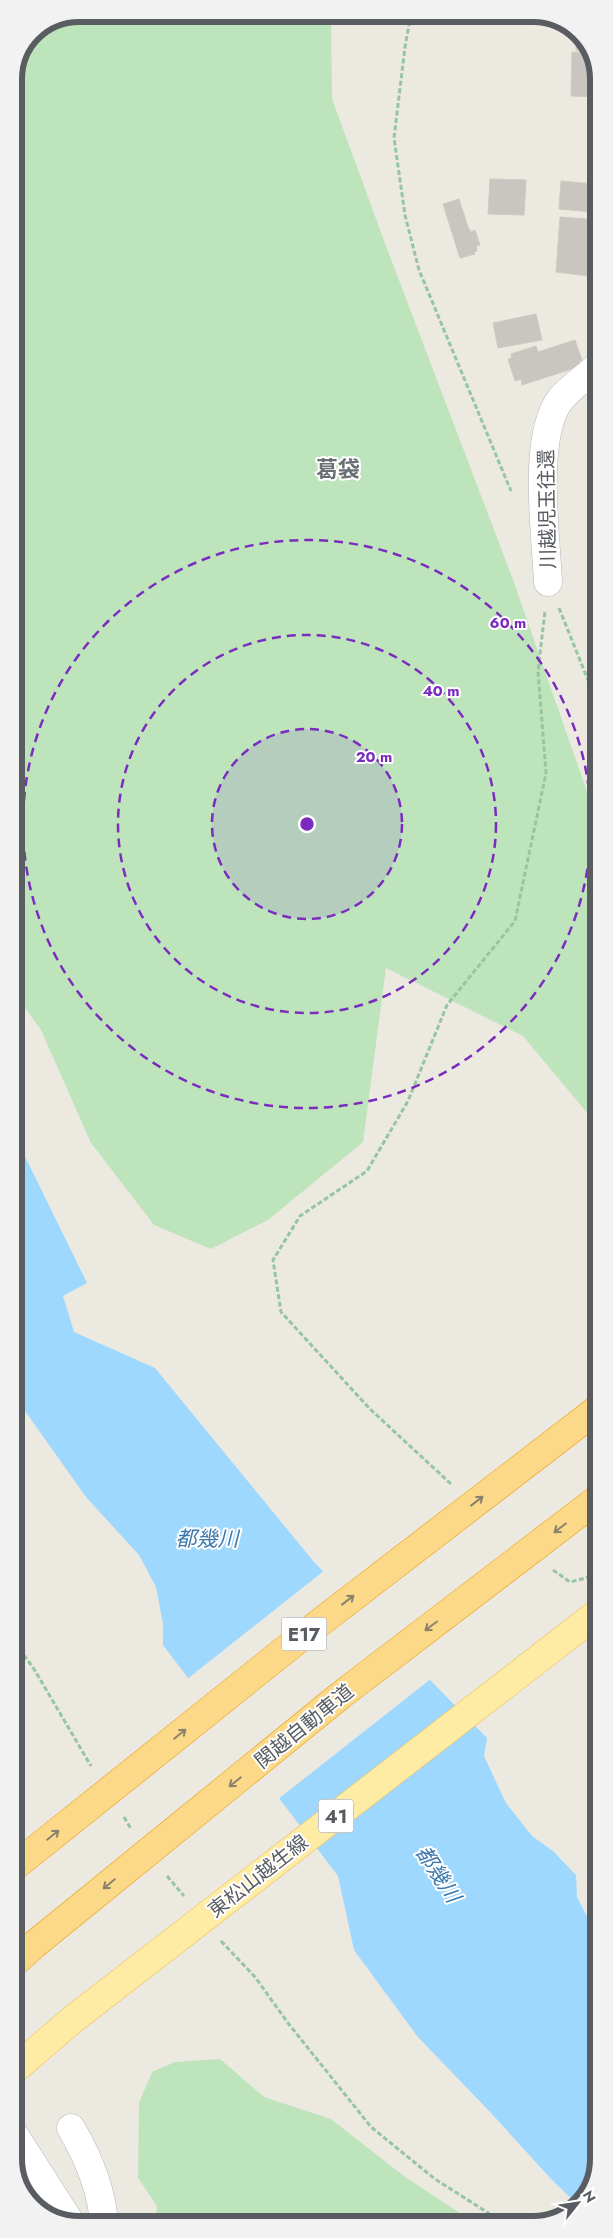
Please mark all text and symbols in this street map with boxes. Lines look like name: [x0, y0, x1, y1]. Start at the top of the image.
street label: 川越児玉往還: [532, 449, 563, 569]
district label: 葛袋: [316, 453, 360, 485]
text: 60 m: [490, 612, 526, 634]
text: 40 m: [422, 680, 460, 702]
text: 20 m: [356, 746, 392, 768]
centre of rings: [298, 815, 316, 833]
one-way arrow: [470, 1496, 483, 1507]
one-way arrow: [553, 1523, 567, 1533]
water label: 都幾川: [176, 1524, 240, 1554]
one-way arrow: [341, 1595, 354, 1606]
road number: E17: [282, 1618, 326, 1650]
one-way arrow: [425, 1621, 438, 1632]
street label: 関越自動車道: [249, 1677, 360, 1775]
one-way arrow: [173, 1728, 186, 1739]
one-way arrow: [229, 1776, 242, 1787]
road number: 41: [318, 1800, 354, 1832]
street label: 東松山越生線: [202, 1828, 315, 1925]
one-way arrow: [46, 1830, 59, 1841]
water label: 都幾川: [408, 1839, 469, 1910]
one-way arrow: [103, 1879, 116, 1890]
north arrow: [553, 2178, 603, 2228]
text: N: [578, 2187, 601, 2206]

